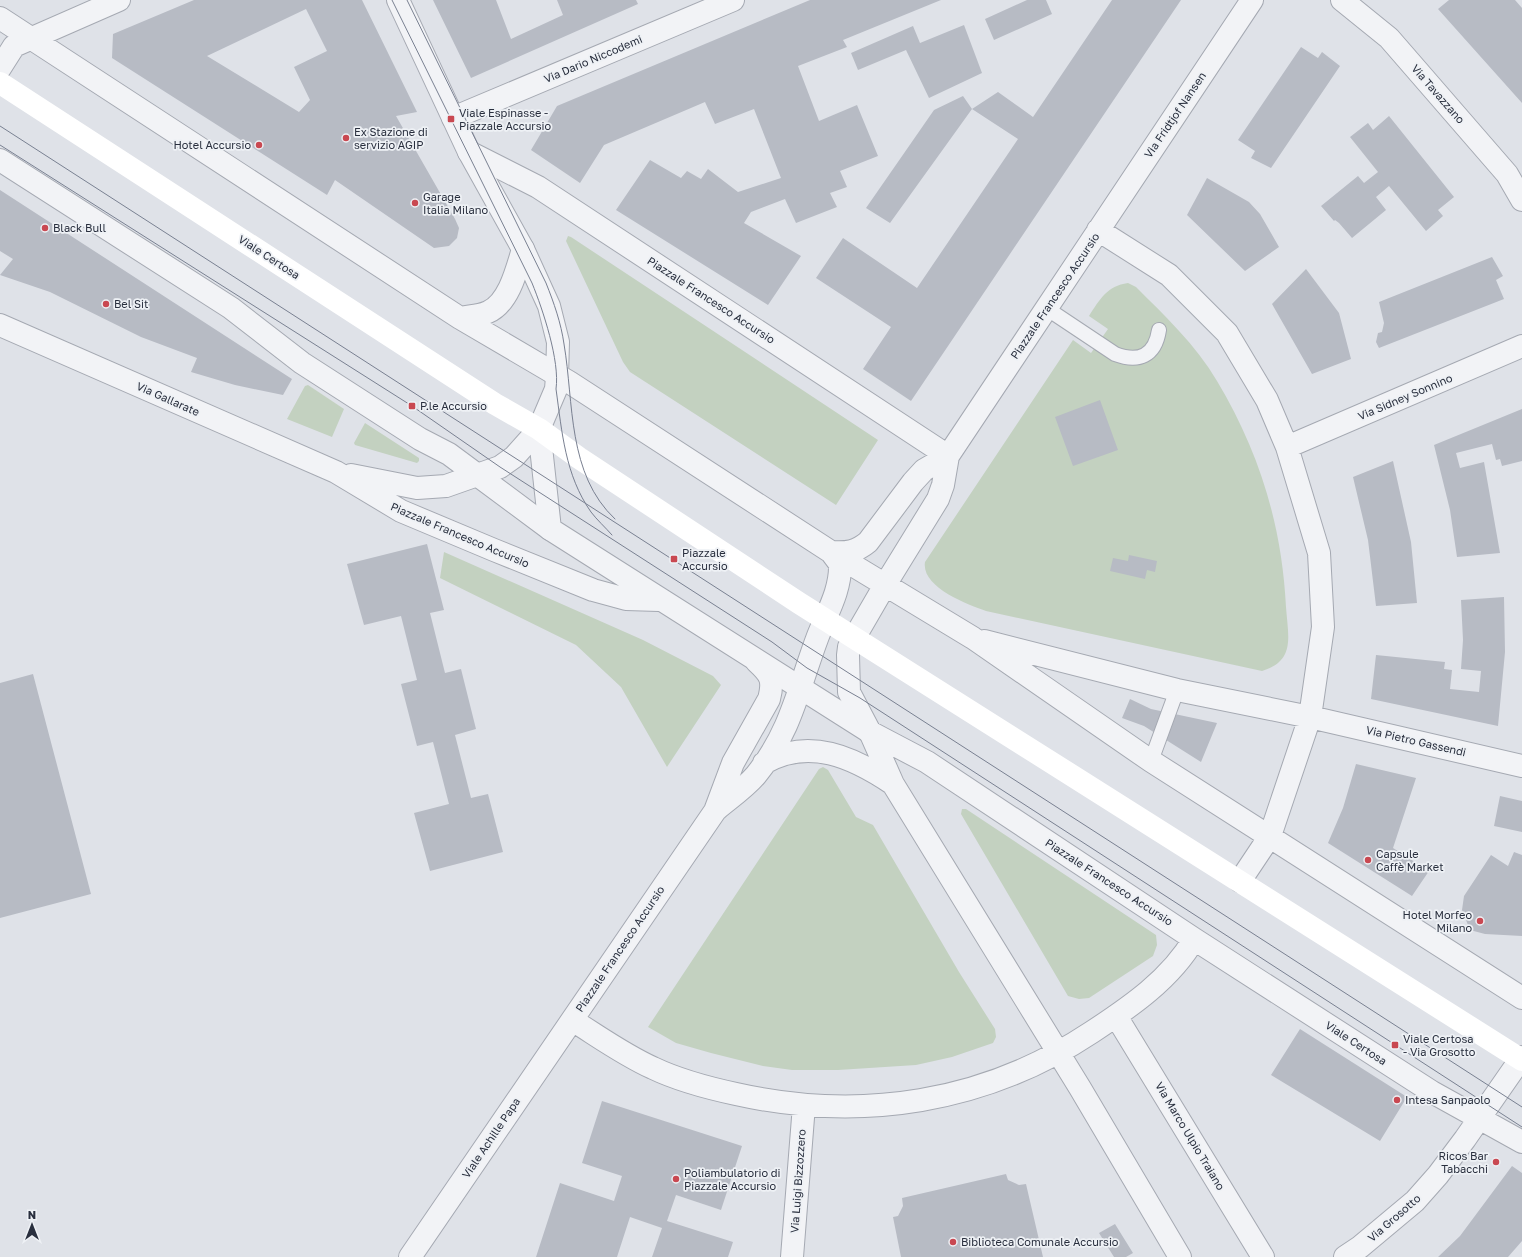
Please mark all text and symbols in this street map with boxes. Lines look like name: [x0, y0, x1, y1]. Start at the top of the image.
street label: Via Dario Niccodemi: [542, 32, 644, 85]
street label: Via Tavazzano: [1409, 61, 1468, 126]
street label: Via Fridtjof Nansen: [1141, 69, 1208, 160]
place label: Viale Espinasse - Piazzale Accursio: [459, 106, 551, 132]
marker: Viale Espinasse - Piazzale Accursio: [446, 114, 456, 124]
place label: Ex Stazione di servizio AGIP: [354, 125, 428, 151]
marker: Ex Stazione di servizio AGIP: [341, 133, 351, 143]
place label: Hotel Accursio: [173, 138, 251, 151]
marker: Hotel Accursio: [254, 140, 264, 150]
place label: Garage Italia Milano: [423, 190, 488, 216]
marker: Garage Italia Milano: [410, 198, 420, 208]
place label: Black Bull: [53, 221, 107, 234]
marker: Black Bull: [40, 223, 50, 233]
street label: Piazzale Francesco Accursio: [1007, 230, 1102, 361]
street label: Viale Certosa: [236, 232, 302, 281]
street label: Piazzale Francesco Accursio: [645, 253, 778, 346]
place label: Bel Sit: [114, 297, 148, 310]
marker: Bel Sit: [101, 299, 111, 309]
street label: Via Sidney Sonnino: [1356, 371, 1454, 422]
street label: Via Gallarate: [135, 379, 202, 418]
place label: P.le Accursio: [420, 399, 487, 412]
marker: P.le Accursio: [407, 401, 417, 411]
street label: Piazzale Francesco Accursio: [389, 499, 532, 570]
place label: Piazzale Accursio: [682, 546, 728, 572]
marker: Piazzale Accursio: [669, 554, 679, 564]
street label: Via Pietro Gassendi: [1365, 723, 1467, 758]
street label: Piazzale Francesco Accursio: [1043, 835, 1176, 928]
place label: Capsule Caffè Market: [1376, 847, 1444, 873]
marker: Capsule Caffè Market: [1363, 855, 1373, 865]
street label: Piazzale Francesco Accursio: [572, 883, 667, 1014]
place label: Hotel Morfeo Milano: [1403, 908, 1472, 934]
marker: Hotel Morfeo Milano: [1475, 916, 1485, 926]
street label: Viale Certosa: [1323, 1018, 1389, 1067]
place label: Viale Certosa - Via Grosotto: [1403, 1032, 1476, 1058]
marker: Viale Certosa - Via Grosotto: [1390, 1040, 1400, 1050]
street label: Via Marco Ulpio Traiano: [1153, 1079, 1228, 1193]
place label: Intesa Sanpaolo: [1405, 1093, 1491, 1106]
street label: Viale Achille Papa: [459, 1095, 522, 1180]
marker: Intesa Sanpaolo: [1392, 1095, 1402, 1105]
street label: Via Luigi Bizzozzero: [787, 1128, 808, 1233]
place label: Ricos Bar Tabacchi: [1439, 1149, 1489, 1175]
marker: Ricos Bar Tabacchi: [1491, 1157, 1501, 1167]
place label: Poliambulatorio di Piazzale Accursio: [684, 1166, 781, 1192]
marker: Poliambulatorio di Piazzale Accursio: [671, 1174, 681, 1184]
street label: Via Grosotto: [1365, 1191, 1423, 1244]
north arrow: [12, 1205, 52, 1245]
text: N: [28, 1208, 36, 1221]
place label: Biblioteca Comunale Accursio: [961, 1235, 1119, 1248]
marker: Biblioteca Comunale Accursio: [948, 1237, 958, 1247]

